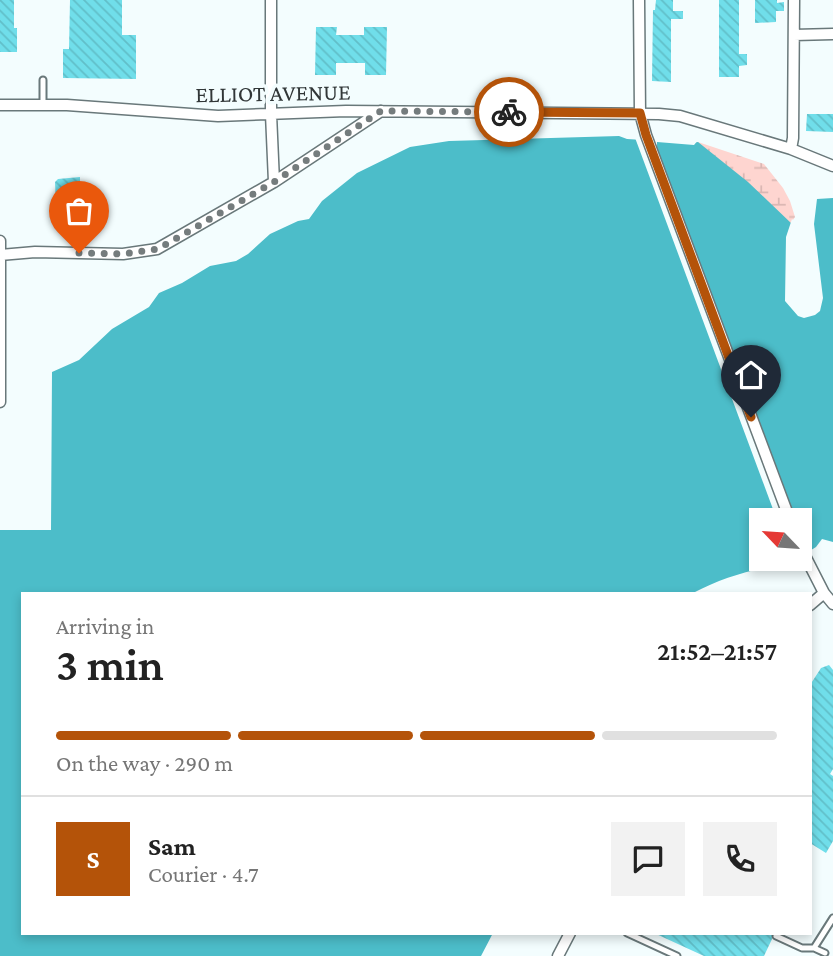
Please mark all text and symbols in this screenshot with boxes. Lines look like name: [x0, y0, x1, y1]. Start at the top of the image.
courier: [474, 77, 544, 147]
street label: ELLIOT AVENUE: [195, 79, 351, 107]
icon: bike: [490, 93, 528, 131]
pin: [49, 181, 109, 253]
icon: bag: [60, 192, 98, 230]
pin: [721, 345, 781, 417]
icon: home: [732, 356, 770, 394]
north arrow: [749, 508, 812, 570]
map controls: [749, 508, 812, 571]
text: Arriving in: [56, 613, 154, 639]
text: 21:52–21:57: [657, 637, 777, 666]
text: 3 min: [56, 639, 164, 690]
text: On the way · 290 m: [56, 750, 233, 776]
button: chat: [611, 822, 685, 896]
button: phone: [703, 822, 777, 896]
text: Sam: [148, 832, 196, 861]
text: S: [87, 845, 100, 874]
text: Courier · 4.7: [148, 861, 259, 887]

